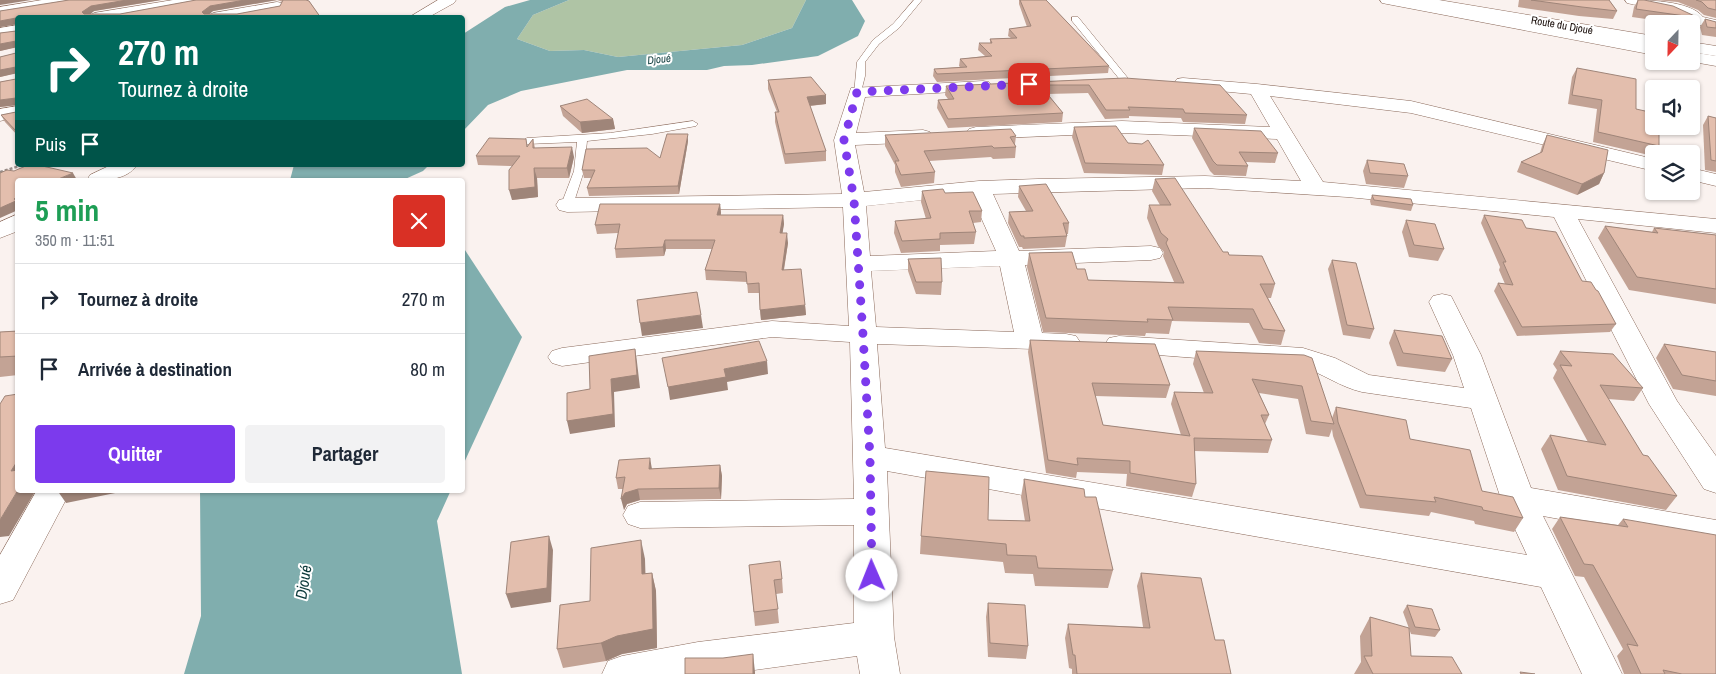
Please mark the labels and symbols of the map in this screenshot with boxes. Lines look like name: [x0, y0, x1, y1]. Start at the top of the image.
street label: Route du Djoué: [1530, 13, 1594, 37]
north arrow: [1645, 15, 1700, 70]
water label: Djoué: [647, 51, 671, 67]
pin: [1008, 63, 1050, 105]
position arrow: [845, 549, 897, 601]
water label: Djoué: [289, 563, 317, 601]

